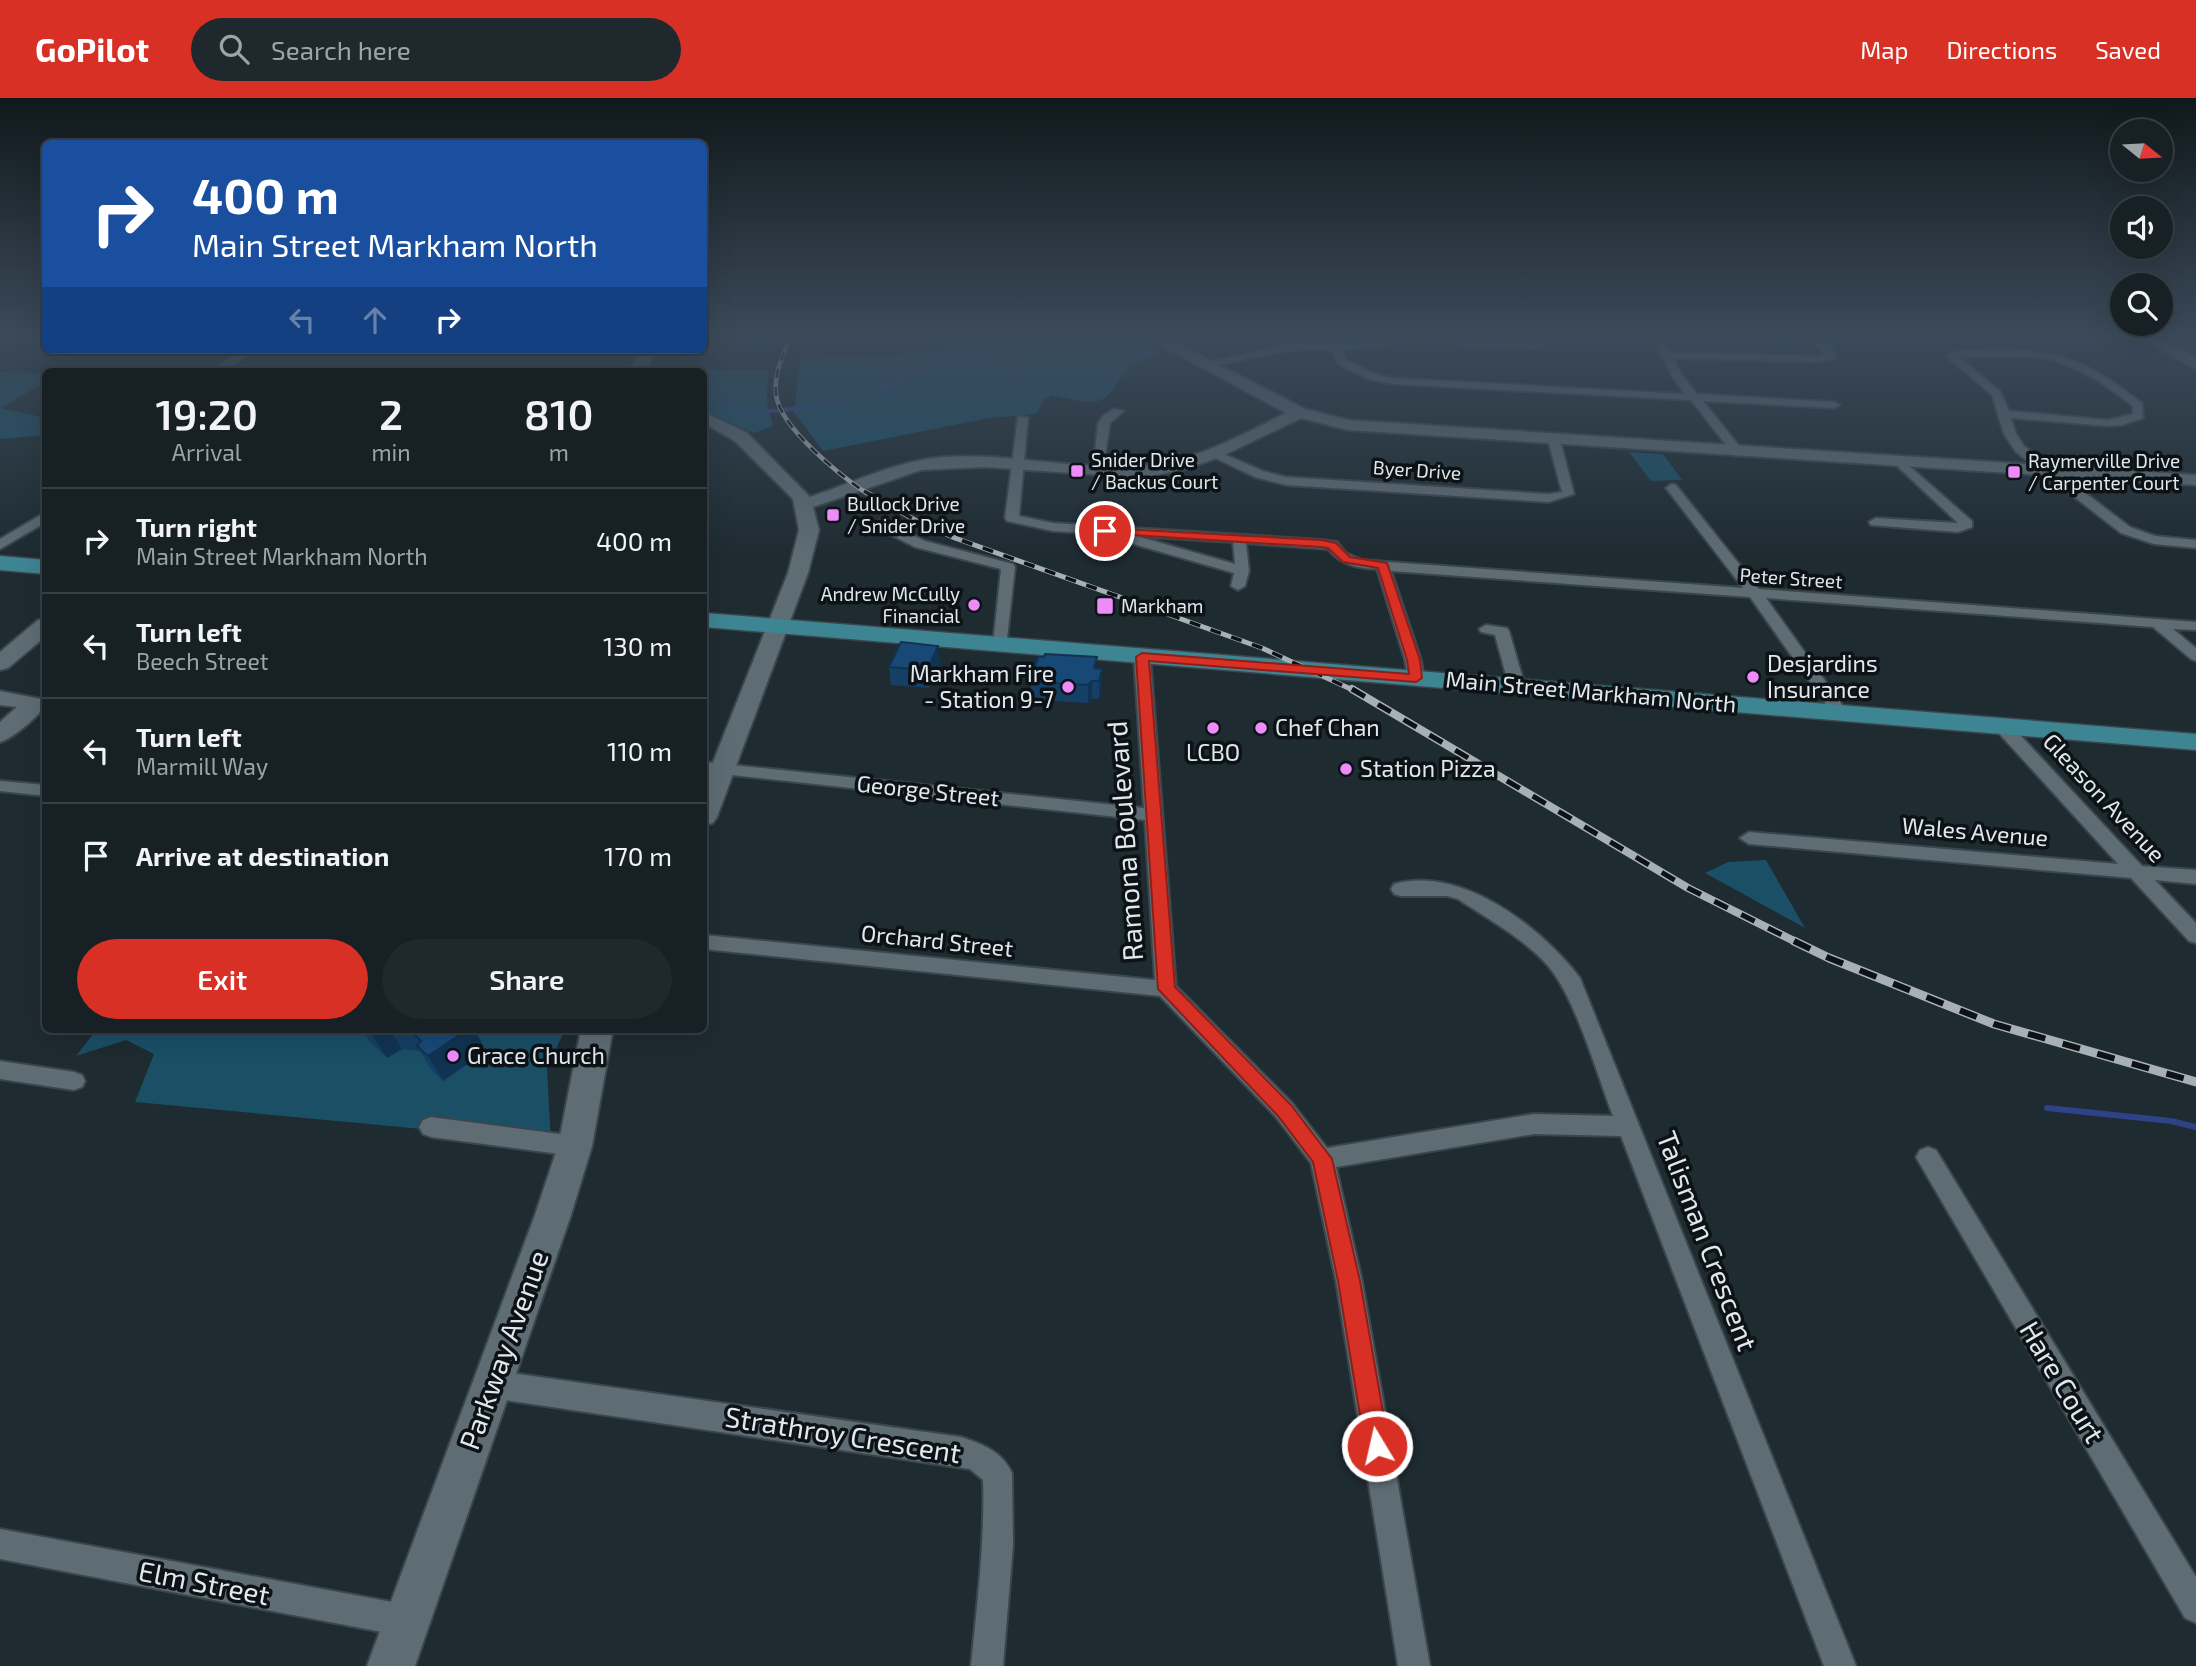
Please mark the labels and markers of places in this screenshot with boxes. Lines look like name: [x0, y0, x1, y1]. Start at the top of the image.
place label: Snider Drive / Backus Court: [1091, 448, 1218, 493]
place label: Raymerville Drive / Carpenter Court: [2028, 449, 2180, 494]
marker: Snider Drive / Backus Court: [1069, 463, 1085, 479]
marker: Raymerville Drive / Carpenter Court: [2006, 464, 2022, 480]
place label: Bullock Drive / Snider Drive: [847, 492, 965, 537]
pin: [1075, 501, 1135, 561]
marker: Bullock Drive / Snider Drive: [825, 507, 841, 523]
place label: Andrew McCully Financial: [821, 582, 960, 627]
place label: Markham: [1121, 594, 1204, 617]
marker: Markham: [1095, 596, 1115, 616]
marker: Andrew McCully Financial: [966, 597, 982, 613]
place label: Desjardins Insurance: [1767, 649, 1878, 703]
place label: Markham Fire - Station 9-7: [910, 659, 1054, 713]
marker: Desjardins Insurance: [1745, 669, 1761, 685]
marker: Markham Fire - Station 9-7: [1060, 679, 1076, 695]
place label: Chef Chan: [1275, 713, 1380, 741]
marker: LCBO: [1205, 720, 1221, 736]
marker: Chef Chan: [1253, 720, 1269, 736]
place label: LCBO: [1186, 738, 1240, 766]
place label: Station Pizza: [1360, 754, 1496, 782]
marker: Station Pizza: [1338, 761, 1354, 777]
place label: Grace Church: [467, 1041, 605, 1069]
marker: Grace Church: [445, 1048, 461, 1064]

